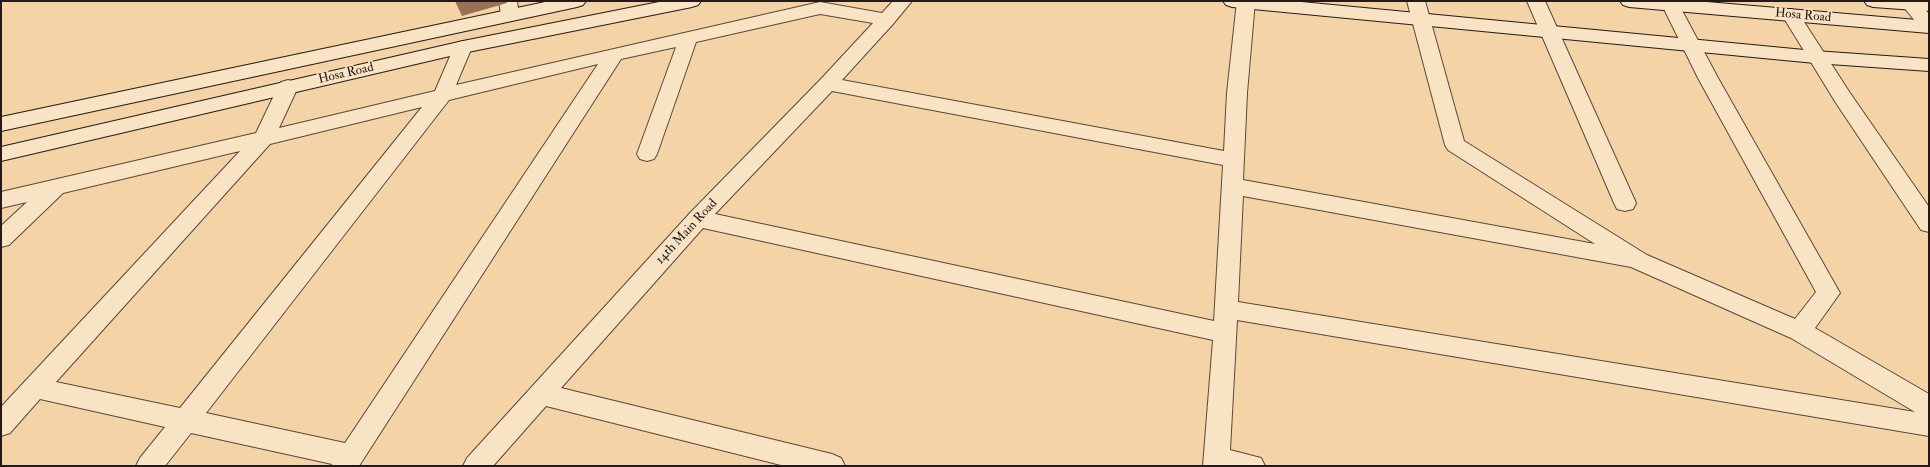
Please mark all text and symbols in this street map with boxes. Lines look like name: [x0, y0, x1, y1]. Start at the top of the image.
street label: Hosa Road: [1774, 6, 1832, 26]
street label: Hosa Road: [317, 60, 375, 88]
street label: 14th Main Road: [653, 196, 721, 268]

